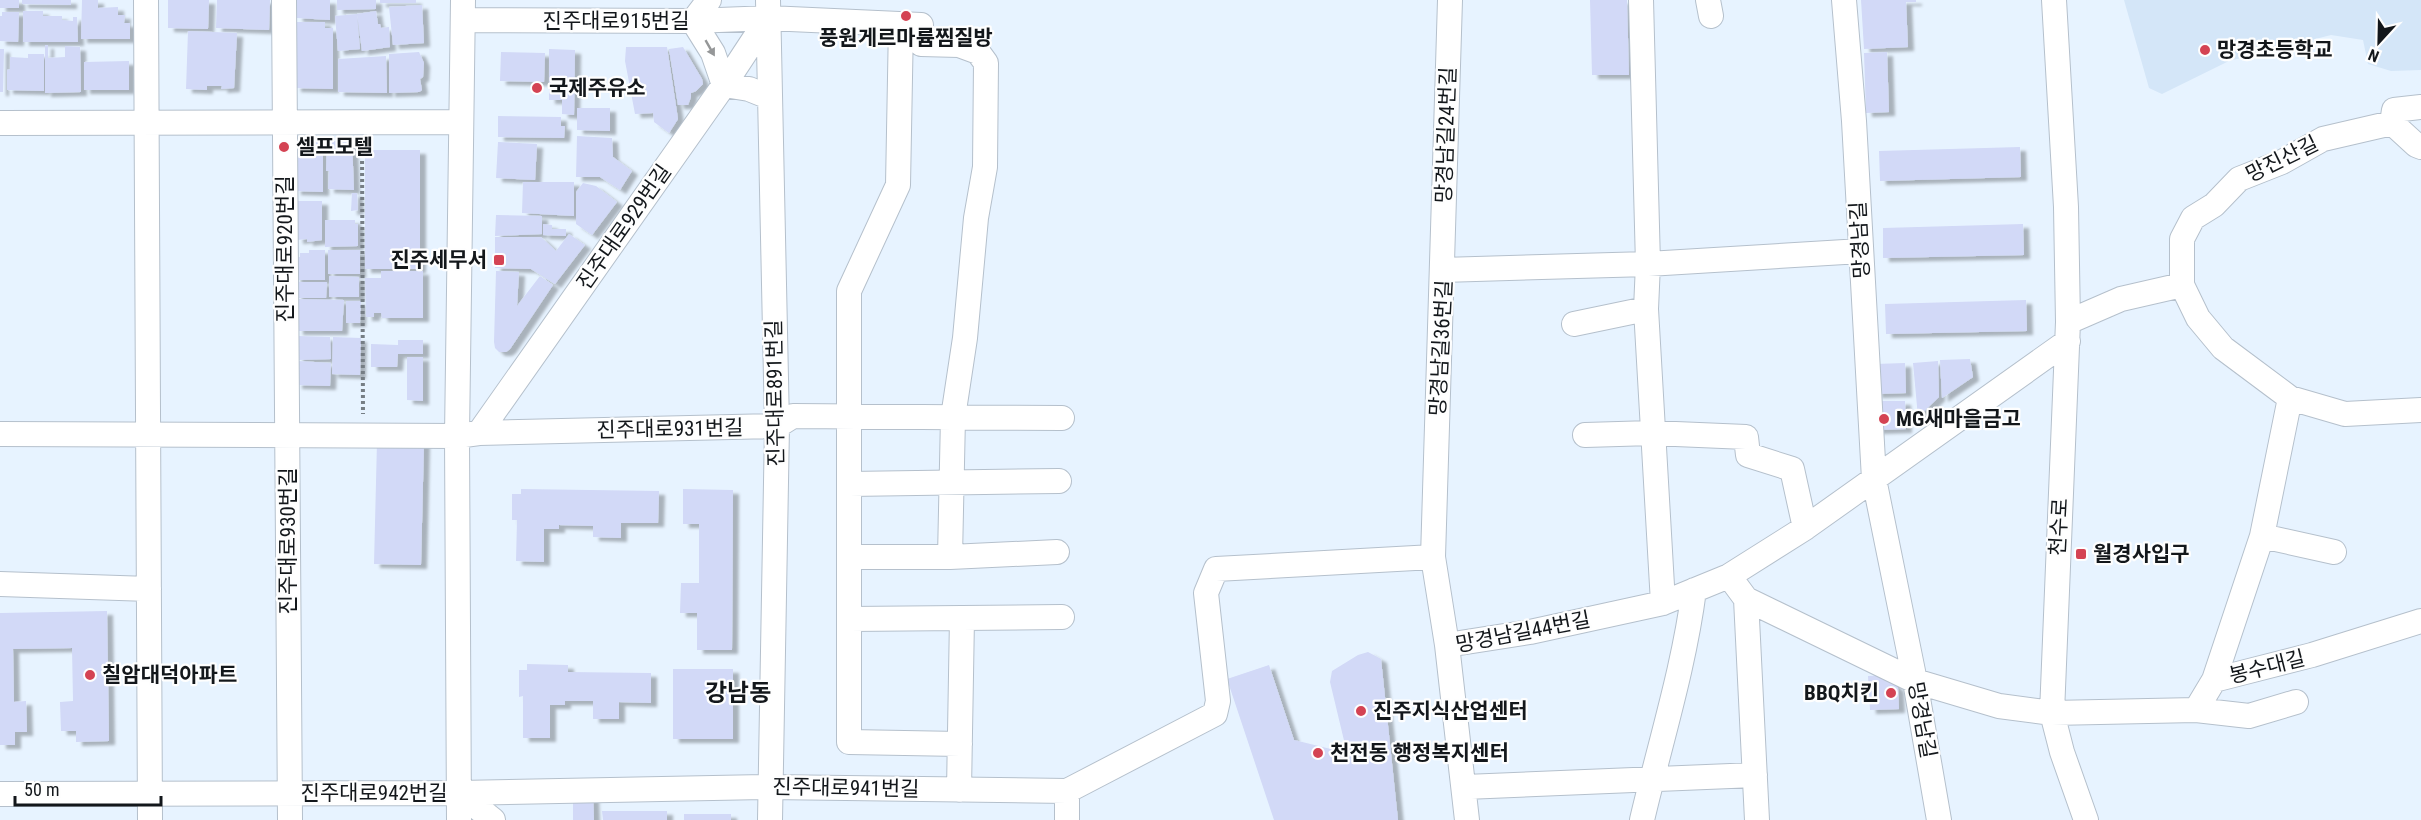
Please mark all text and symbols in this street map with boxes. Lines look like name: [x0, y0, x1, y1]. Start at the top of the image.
street label: 진주대로915번길: [542, 9, 690, 33]
marker: 풍원게르마륨찜질방: [899, 9, 913, 23]
north arrow: [2349, 12, 2409, 72]
place label: 풍원게르마륨찜질방: [819, 26, 993, 50]
place label: 망경초등학교: [2217, 38, 2333, 62]
one-way arrow: [704, 40, 715, 56]
marker: 망경초등학교: [2198, 43, 2212, 57]
text: N: [2365, 45, 2382, 66]
street label: 망경남길24번길: [1432, 66, 1460, 204]
place label: 국제주유소: [549, 76, 646, 100]
marker: 국제주유소: [530, 81, 544, 95]
street label: 망진산길: [2242, 131, 2322, 187]
place label: 셀프모텔: [296, 135, 373, 159]
marker: 셀프모텔: [277, 140, 291, 154]
street label: 진주대로929번길: [572, 160, 676, 294]
street label: 진주대로920번길: [273, 175, 297, 323]
street label: 망경남길: [1846, 201, 1874, 279]
place label: 진주세무서: [390, 248, 487, 272]
marker: 진주세무서: [492, 253, 506, 267]
street label: 망경남길36번길: [1425, 279, 1457, 417]
street label: 진주대로891번길: [762, 319, 788, 467]
place label: MG새마을금고: [1896, 407, 2021, 431]
marker: MG새마을금고: [1877, 412, 1891, 426]
street label: 진주대로931번길: [596, 416, 744, 442]
street label: 진주대로930번길: [276, 467, 300, 615]
street label: 천수로: [2045, 497, 2073, 557]
place label: 월경사입구: [2093, 542, 2190, 566]
marker: 월경사입구: [2074, 547, 2088, 561]
street label: 망경남길44번길: [1454, 607, 1592, 657]
street label: 봉수대길: [2227, 646, 2307, 688]
place label: 칠암대덕아파트: [102, 663, 237, 687]
marker: 칠암대덕아파트: [83, 668, 97, 682]
district label: 강남동: [705, 679, 771, 707]
street label: 망경남길: [1903, 680, 1941, 760]
place label: BBQ치킨: [1804, 681, 1879, 705]
marker: BBQ치킨: [1884, 686, 1898, 700]
place label: 진주지식산업센터: [1373, 699, 1528, 723]
marker: 진주지식산업센터: [1354, 704, 1368, 718]
place label: 천전동 행정복지센터: [1330, 741, 1509, 765]
marker: 천전동 행정복지센터: [1311, 746, 1325, 760]
scale bar: [15, 769, 160, 807]
street label: 진주대로941번길: [772, 775, 920, 801]
text: 50 m: [24, 779, 59, 800]
street label: 진주대로942번길: [300, 781, 448, 805]

